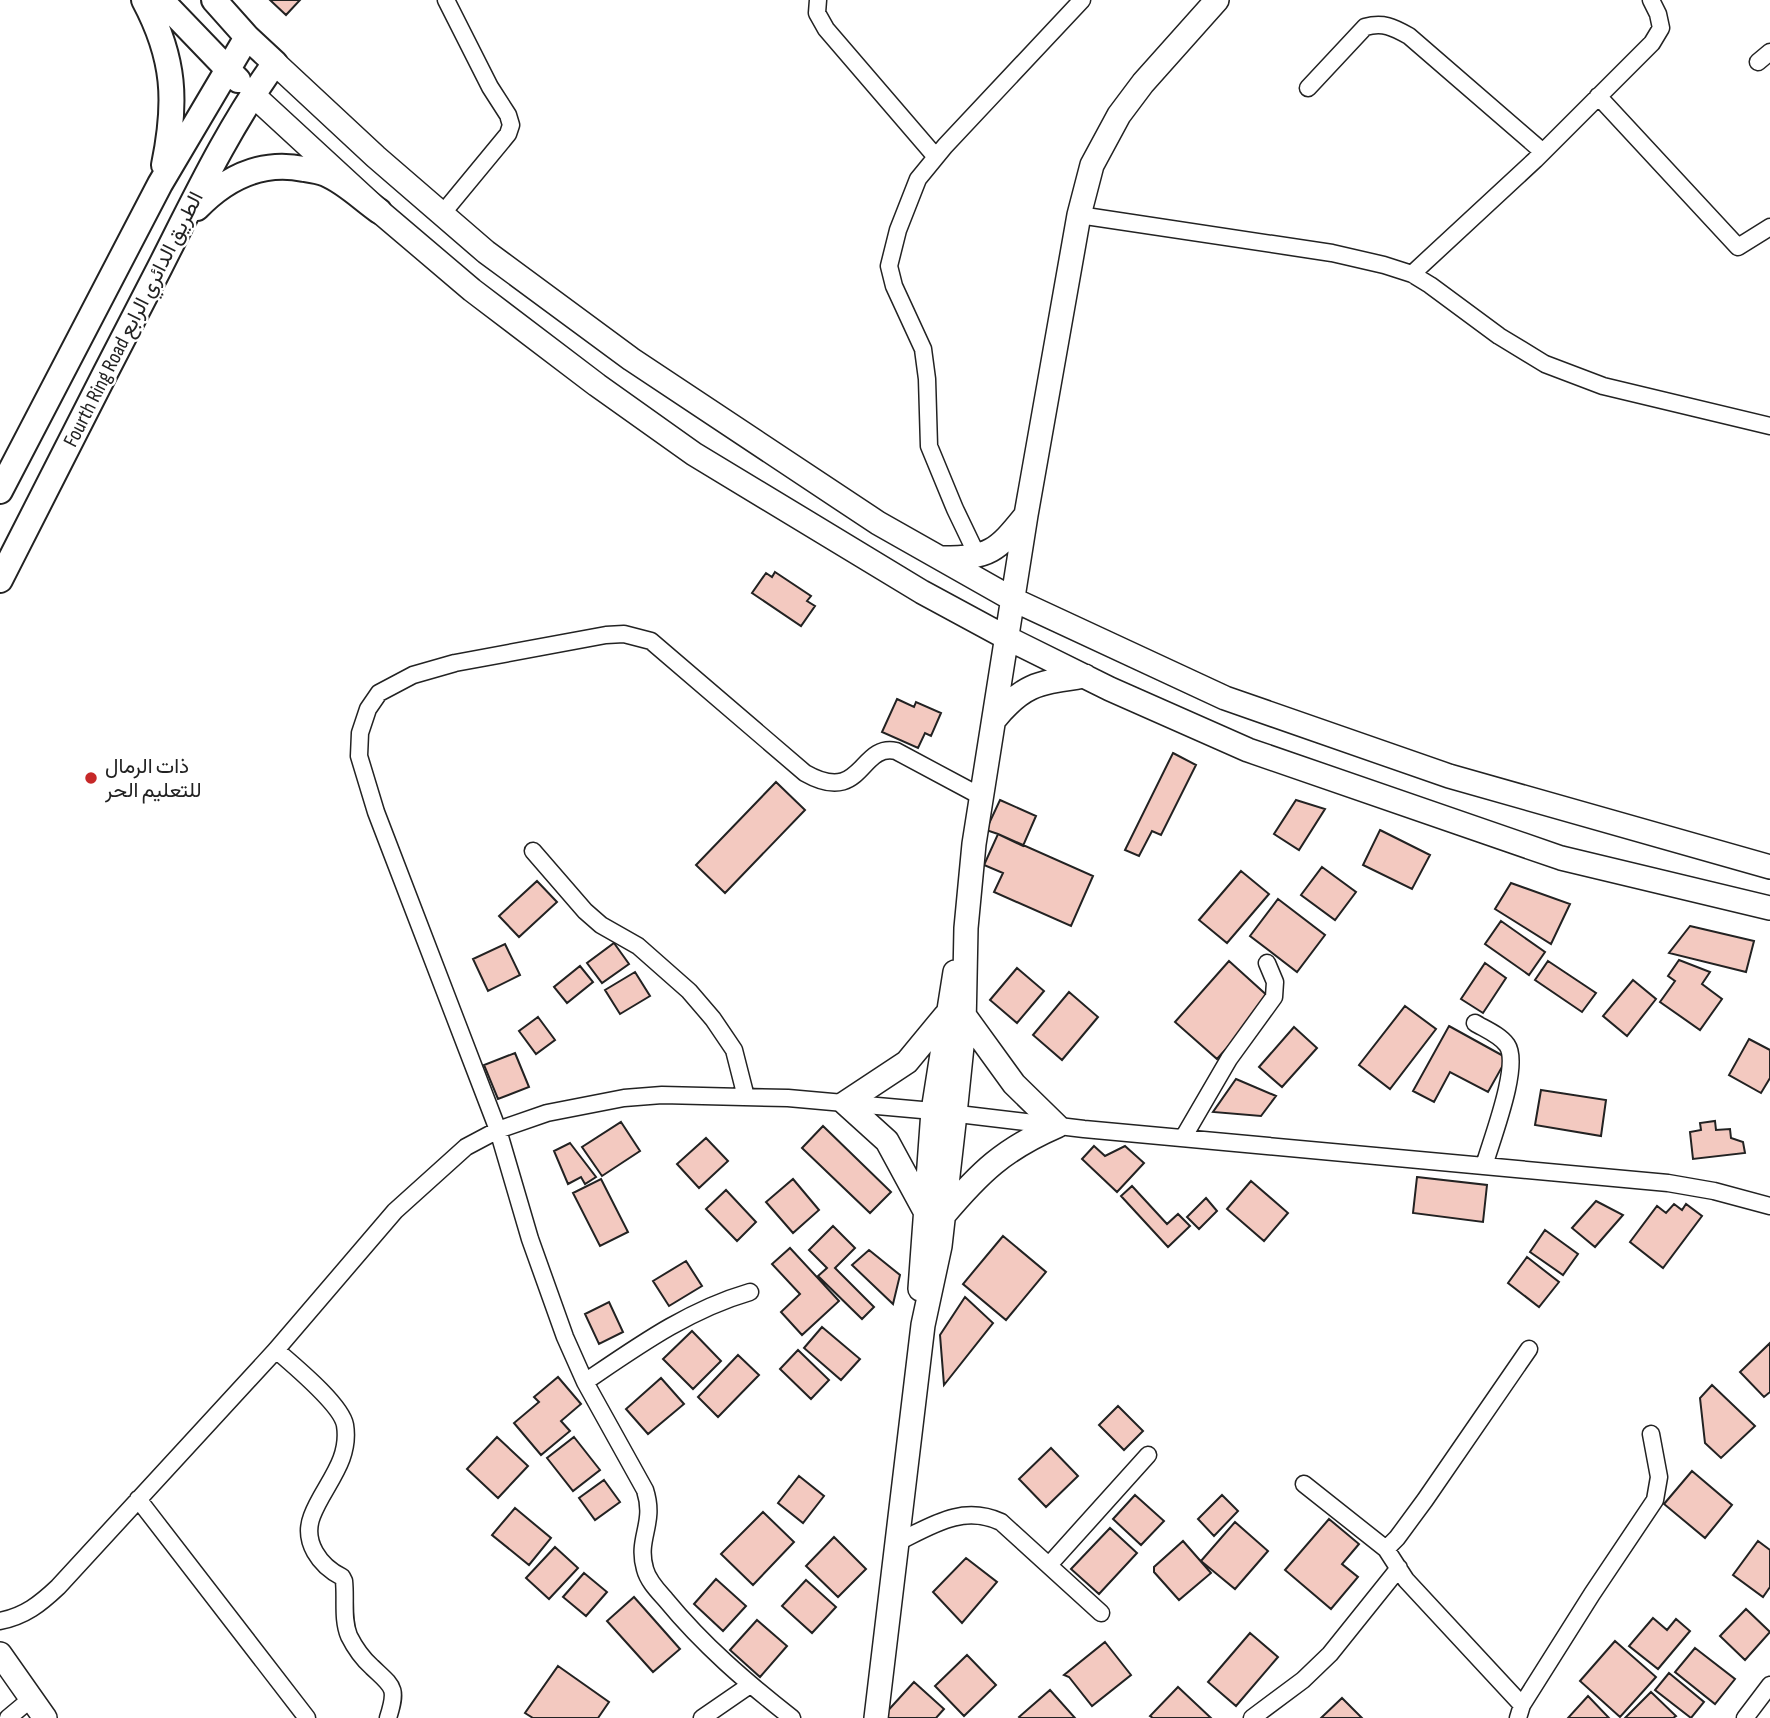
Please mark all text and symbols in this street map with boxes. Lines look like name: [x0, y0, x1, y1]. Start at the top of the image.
street label: Fourth Ring Road الطريق الدائري الرابع: [58, 187, 212, 453]
place label: ذات الرمال للتعليم الحر: [104, 754, 202, 804]
marker: ذات الرمال للتعليم الحر: [83, 770, 99, 786]

